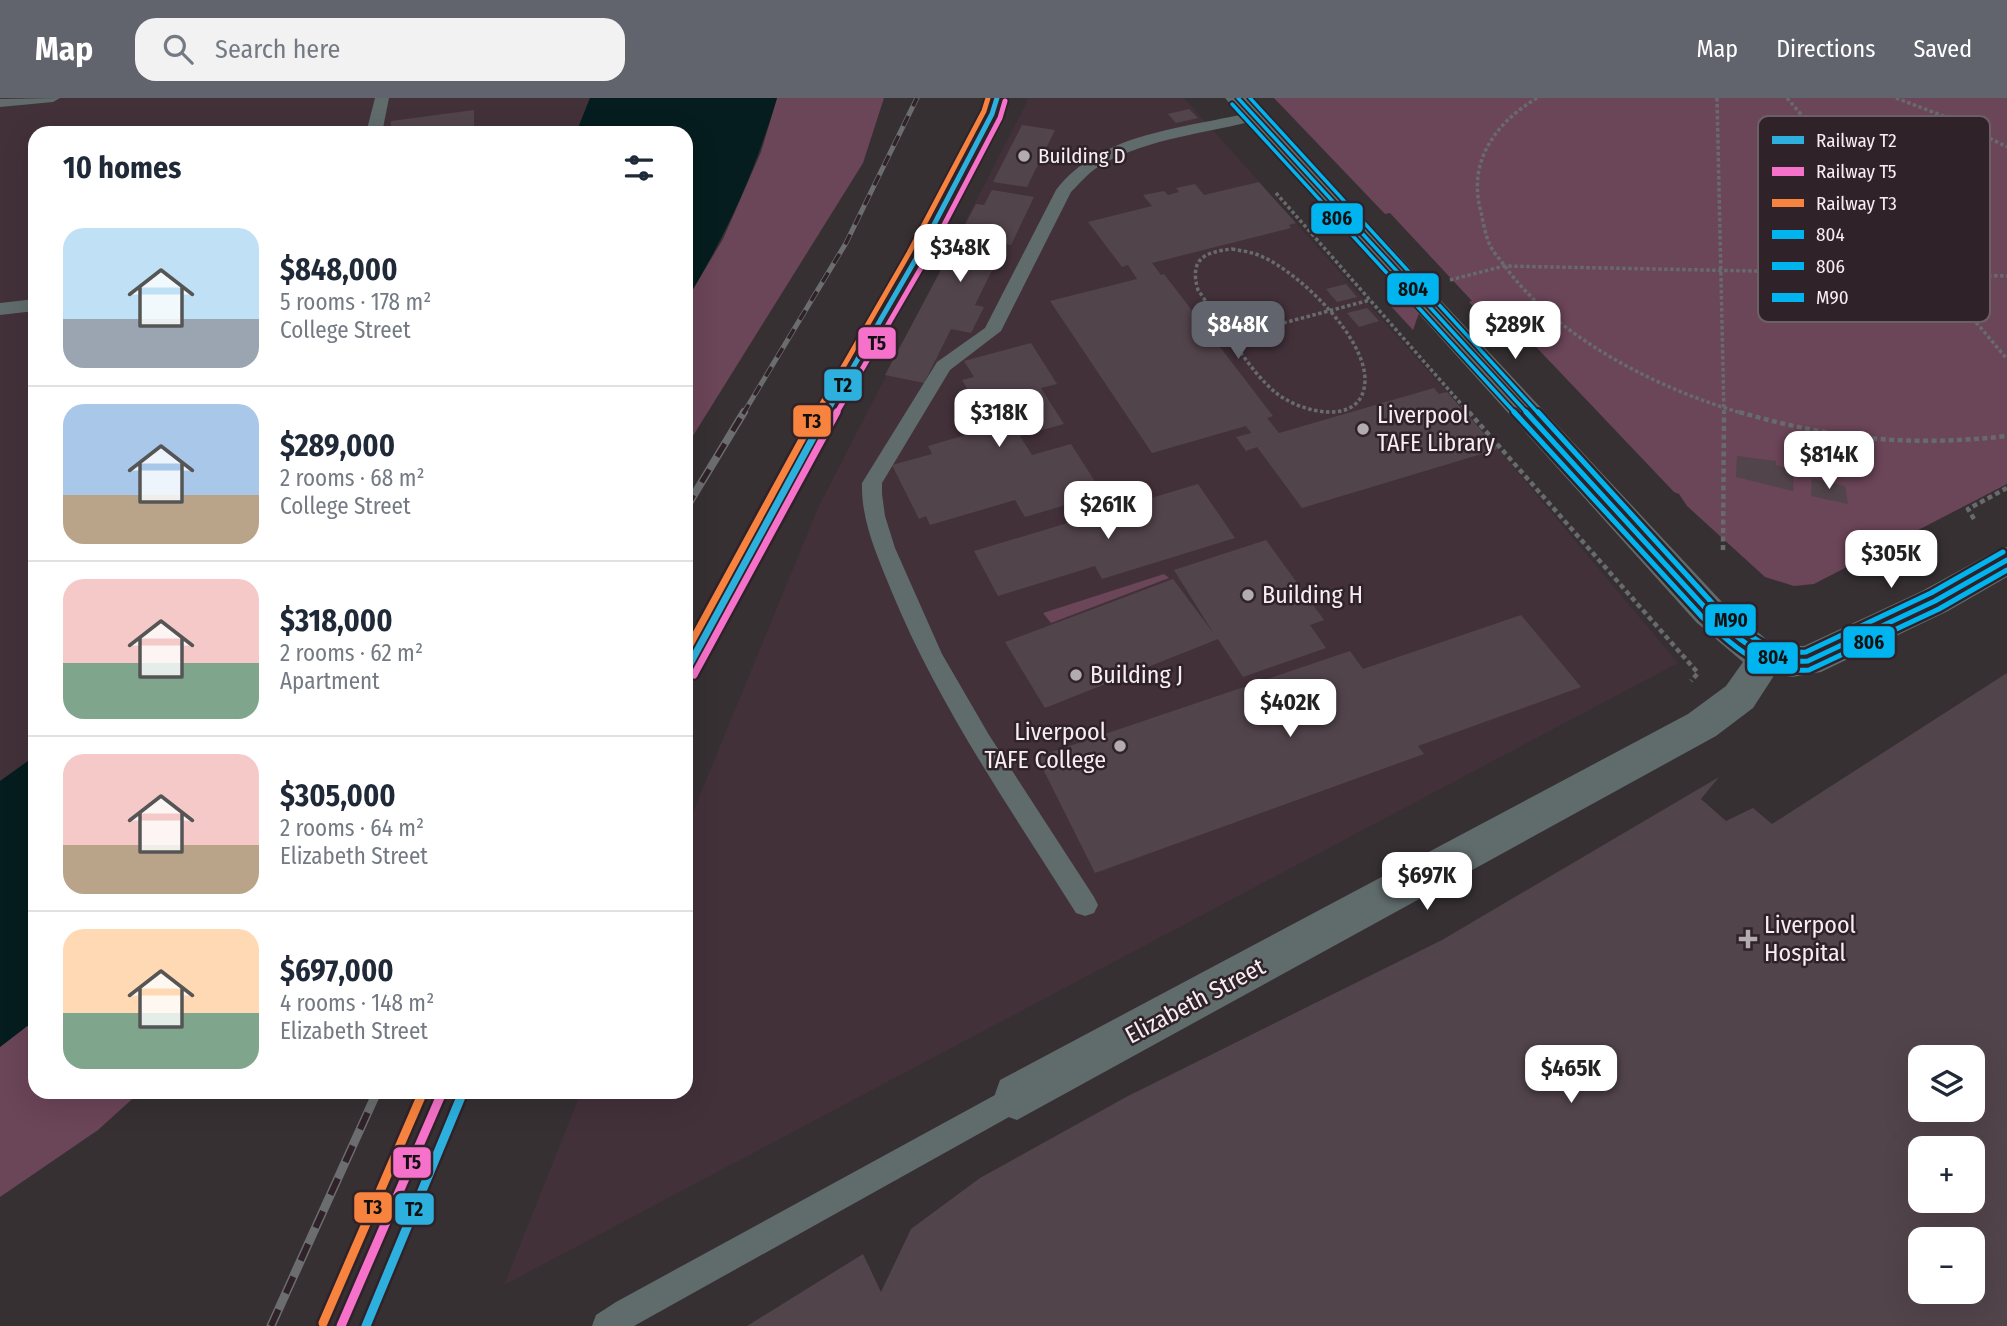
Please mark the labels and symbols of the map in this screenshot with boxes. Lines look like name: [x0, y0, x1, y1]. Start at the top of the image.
legend: [1758, 116, 1990, 322]
text: Railway T2: [1816, 129, 1897, 152]
place label: Building D: [1038, 143, 1126, 169]
marker: Building D: [1016, 148, 1032, 164]
text: Railway T5: [1816, 160, 1897, 183]
text: Railway T3: [1816, 192, 1897, 215]
line badge: 806: [1310, 202, 1364, 235]
text: 806: [1322, 207, 1352, 230]
text: 804: [1816, 223, 1845, 246]
pin: $348K: [911, 225, 1009, 284]
text: 806: [1816, 255, 1845, 278]
line badge: 804: [1386, 272, 1440, 306]
text: 804: [1398, 278, 1428, 301]
text: M90: [1816, 286, 1849, 309]
pin: $848K: [1189, 302, 1287, 361]
pin: $289K: [1466, 302, 1564, 361]
line badge: T5: [857, 326, 897, 360]
text: T5: [868, 332, 886, 355]
line badge: T2: [823, 368, 863, 402]
text: T2: [834, 374, 852, 397]
pin: $318K: [950, 390, 1048, 449]
place label: Liverpool TAFE Library: [1377, 401, 1495, 457]
line badge: T3: [792, 404, 832, 438]
text: T3: [803, 410, 821, 433]
marker: Liverpool TAFE Library: [1355, 421, 1371, 437]
pin: $814K: [1780, 432, 1878, 491]
pin: $261K: [1059, 482, 1157, 541]
pin: $305K: [1842, 531, 1940, 590]
place label: Building H: [1262, 581, 1363, 609]
marker: Building H: [1240, 587, 1256, 603]
line badge: M90: [1704, 603, 1757, 637]
text: M90: [1714, 609, 1748, 632]
line badge: 806: [1842, 625, 1896, 659]
text: 806: [1854, 631, 1884, 654]
line badge: 804: [1746, 641, 1799, 675]
text: 804: [1758, 646, 1788, 669]
place label: Building J: [1090, 661, 1183, 689]
marker: Building J: [1068, 667, 1084, 683]
pin: $402K: [1241, 680, 1339, 739]
place label: Liverpool TAFE College: [985, 718, 1106, 774]
marker: Liverpool TAFE College: [1112, 738, 1128, 754]
pin: $697K: [1378, 852, 1476, 912]
place label: Liverpool Hospital: [1764, 911, 1856, 967]
marker: Liverpool Hospital: [1738, 929, 1758, 949]
street label: Elizabeth Street: [1120, 952, 1270, 1050]
pin: $465K: [1522, 1046, 1620, 1105]
line badge: T5: [392, 1146, 432, 1179]
text: T5: [403, 1151, 421, 1174]
line badge: T3: [353, 1191, 393, 1224]
line badge: T2: [394, 1192, 435, 1226]
text: T3: [364, 1196, 382, 1219]
text: T2: [405, 1198, 423, 1221]

